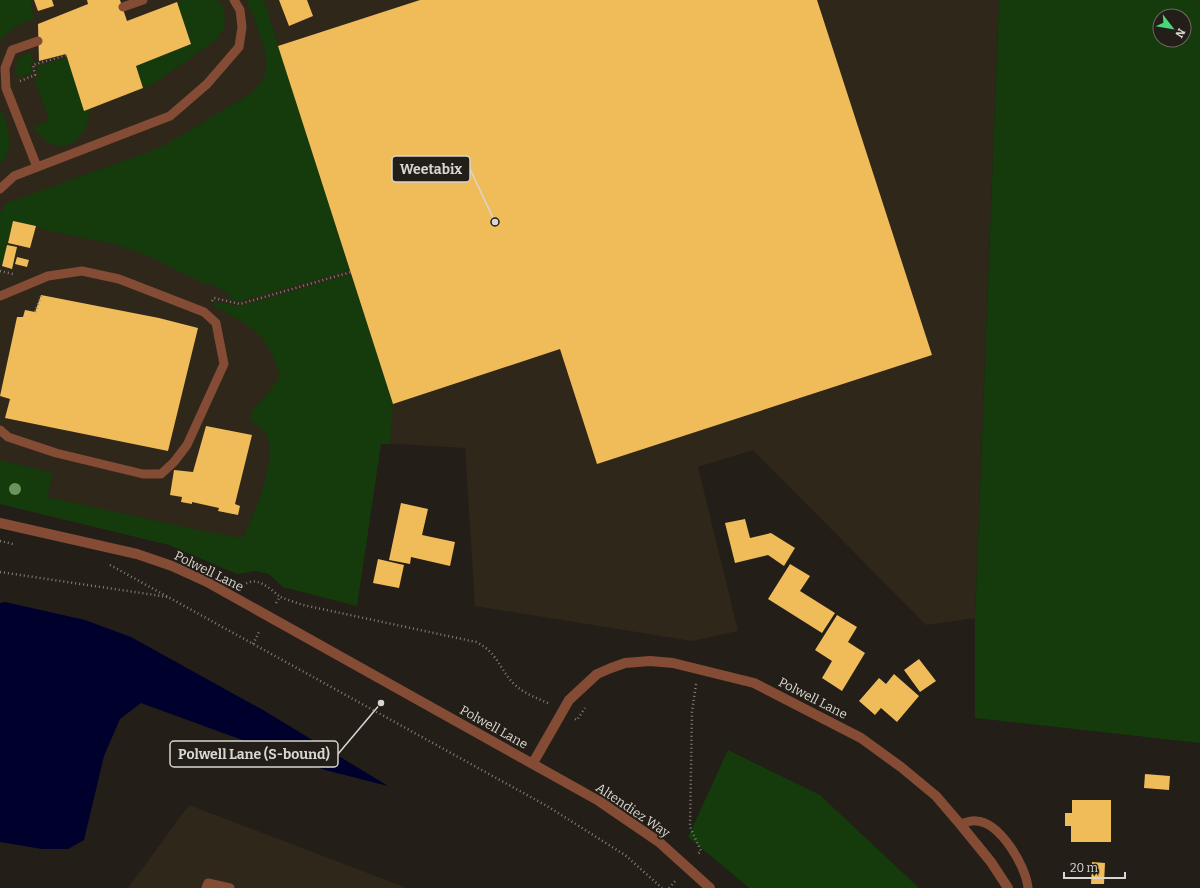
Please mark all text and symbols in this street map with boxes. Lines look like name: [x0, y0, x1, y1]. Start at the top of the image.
north arrow: [1152, 8, 1192, 48]
text: N: [1172, 26, 1188, 40]
callout: Weetabix: [392, 156, 470, 182]
text: Weetabix: [400, 161, 462, 178]
street label: Polwell Lane: [172, 548, 246, 594]
street label: Polwell Lane: [776, 674, 850, 722]
street label: Polwell Lane: [457, 702, 531, 752]
callout: Polwell Lane (S-bound): [170, 741, 338, 767]
text: Polwell Lane (S-bound): [178, 745, 330, 763]
street label: Altendiez Way: [593, 780, 673, 840]
scale bar: [1064, 854, 1125, 880]
text: 20 m: [1070, 861, 1099, 875]

